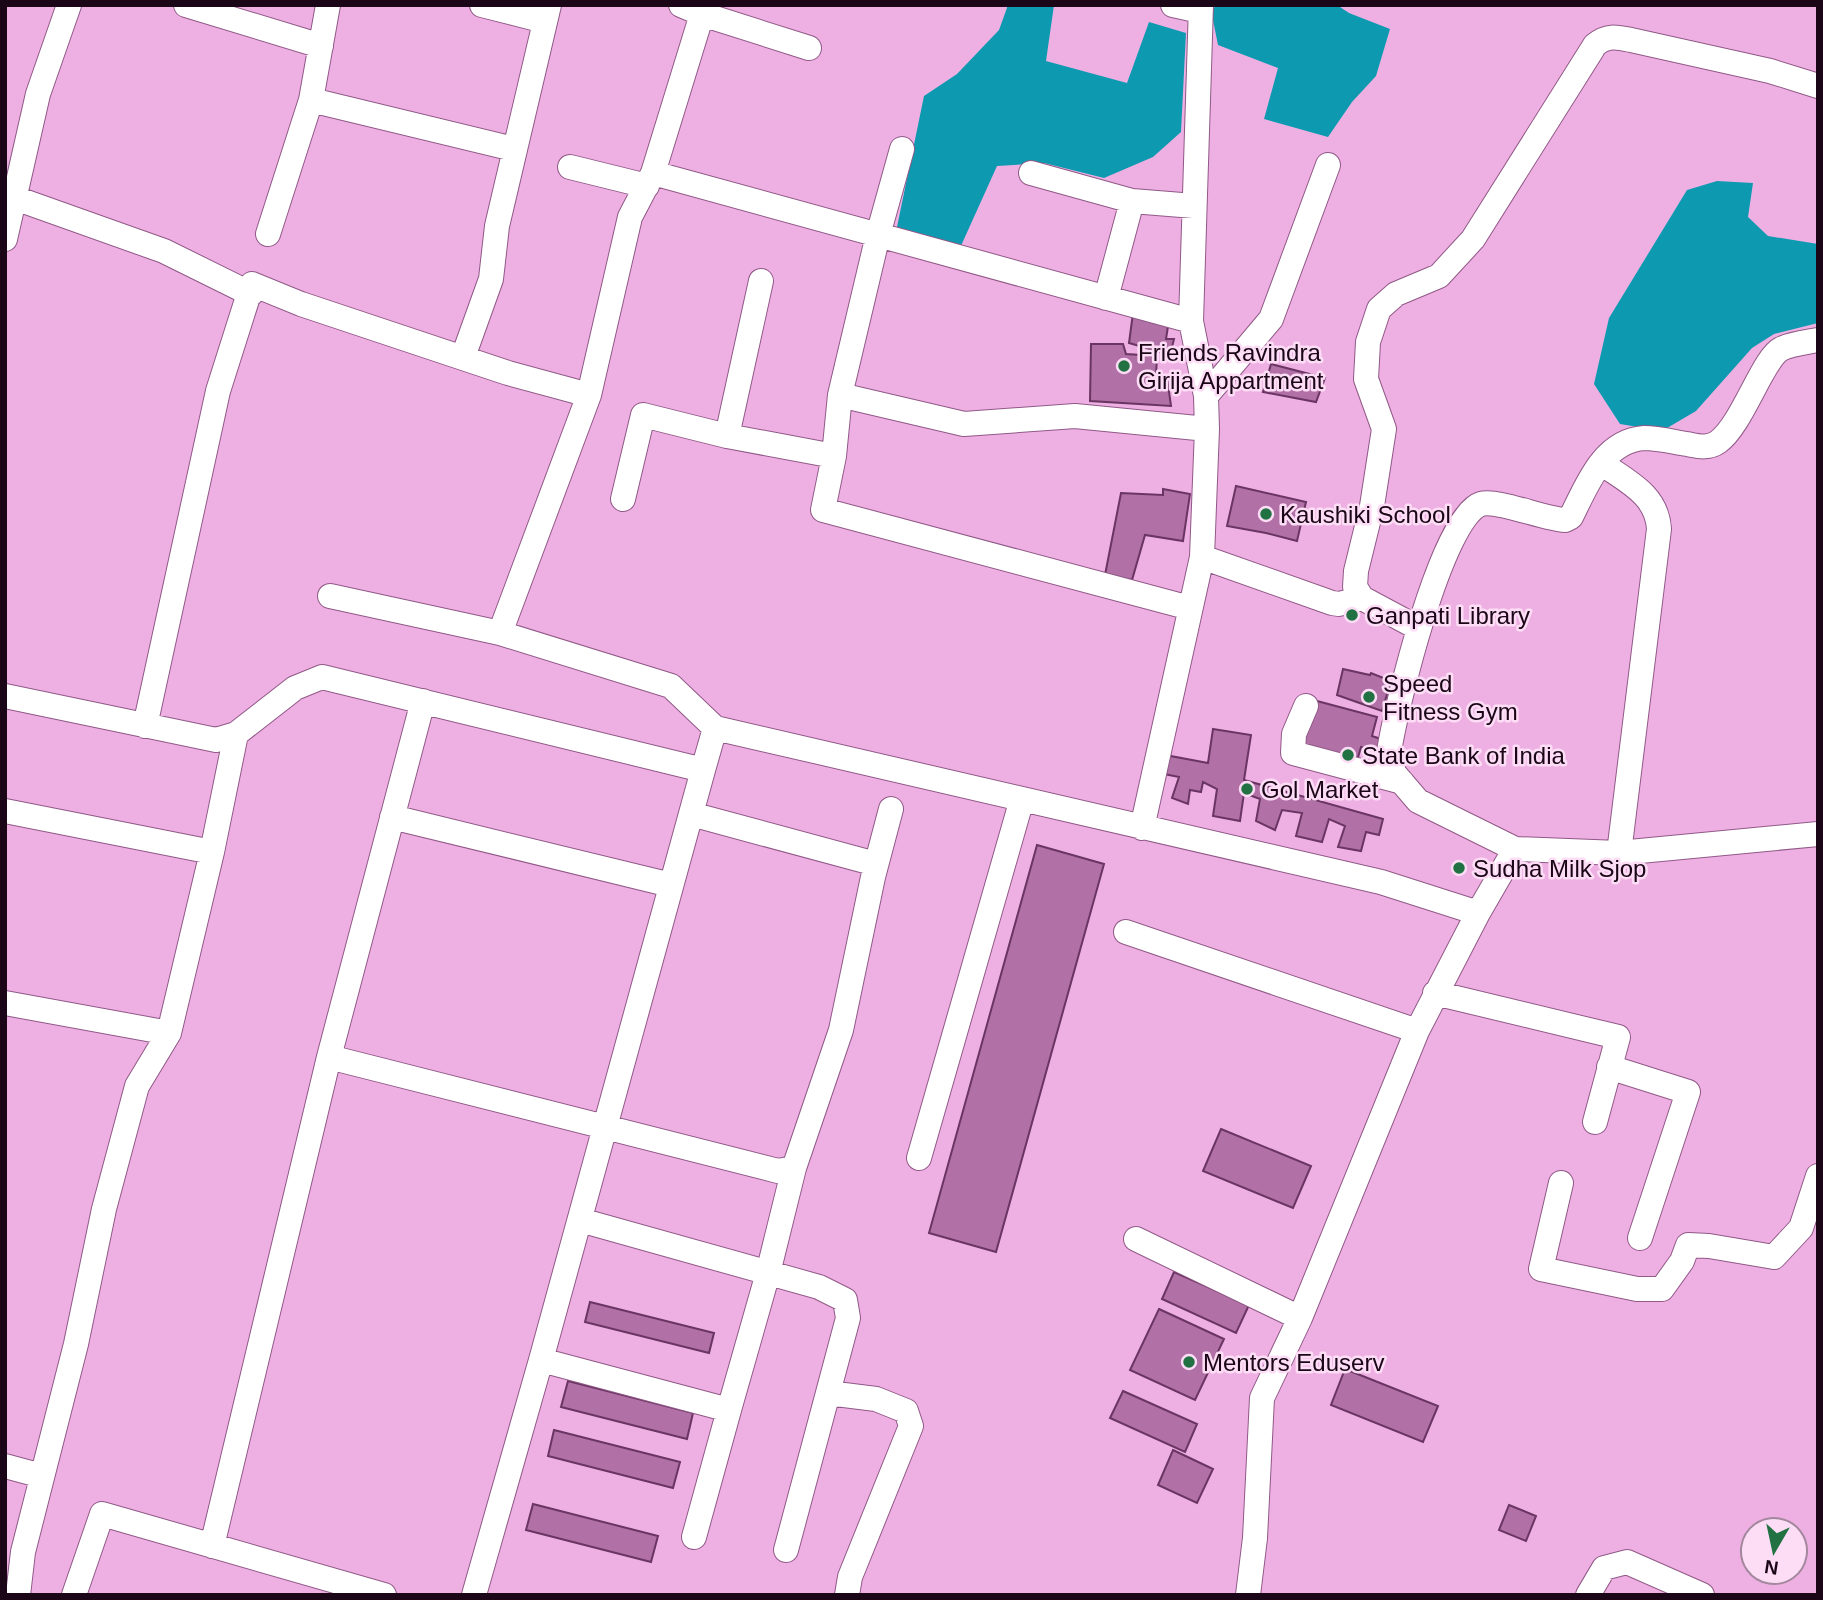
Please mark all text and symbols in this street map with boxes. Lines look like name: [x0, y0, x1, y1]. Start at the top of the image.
place label: Friends Ravindra Girija Appartment: [1138, 339, 1324, 394]
marker: Friends Ravindra Girija Appartment: [1116, 358, 1132, 374]
place label: Kaushiki School: [1280, 501, 1451, 528]
marker: Kaushiki School: [1258, 506, 1274, 522]
place label: Ganpati Library: [1366, 602, 1530, 629]
marker: Ganpati Library: [1344, 607, 1360, 623]
place label: Speed Fitness Gym: [1383, 670, 1518, 725]
marker: Speed Fitness Gym: [1361, 689, 1377, 705]
place label: State Bank of India: [1362, 742, 1565, 769]
marker: State Bank of India: [1340, 747, 1356, 763]
place label: Gol Market: [1261, 776, 1379, 803]
marker: Gol Market: [1239, 781, 1255, 797]
place label: Sudha Milk Sjop: [1473, 855, 1646, 882]
marker: Sudha Milk Sjop: [1451, 860, 1467, 876]
place label: Mentors Eduserv: [1203, 1349, 1384, 1376]
marker: Mentors Eduserv: [1181, 1354, 1197, 1370]
north arrow: [1739, 1516, 1809, 1586]
text: N: [1763, 1556, 1780, 1579]

